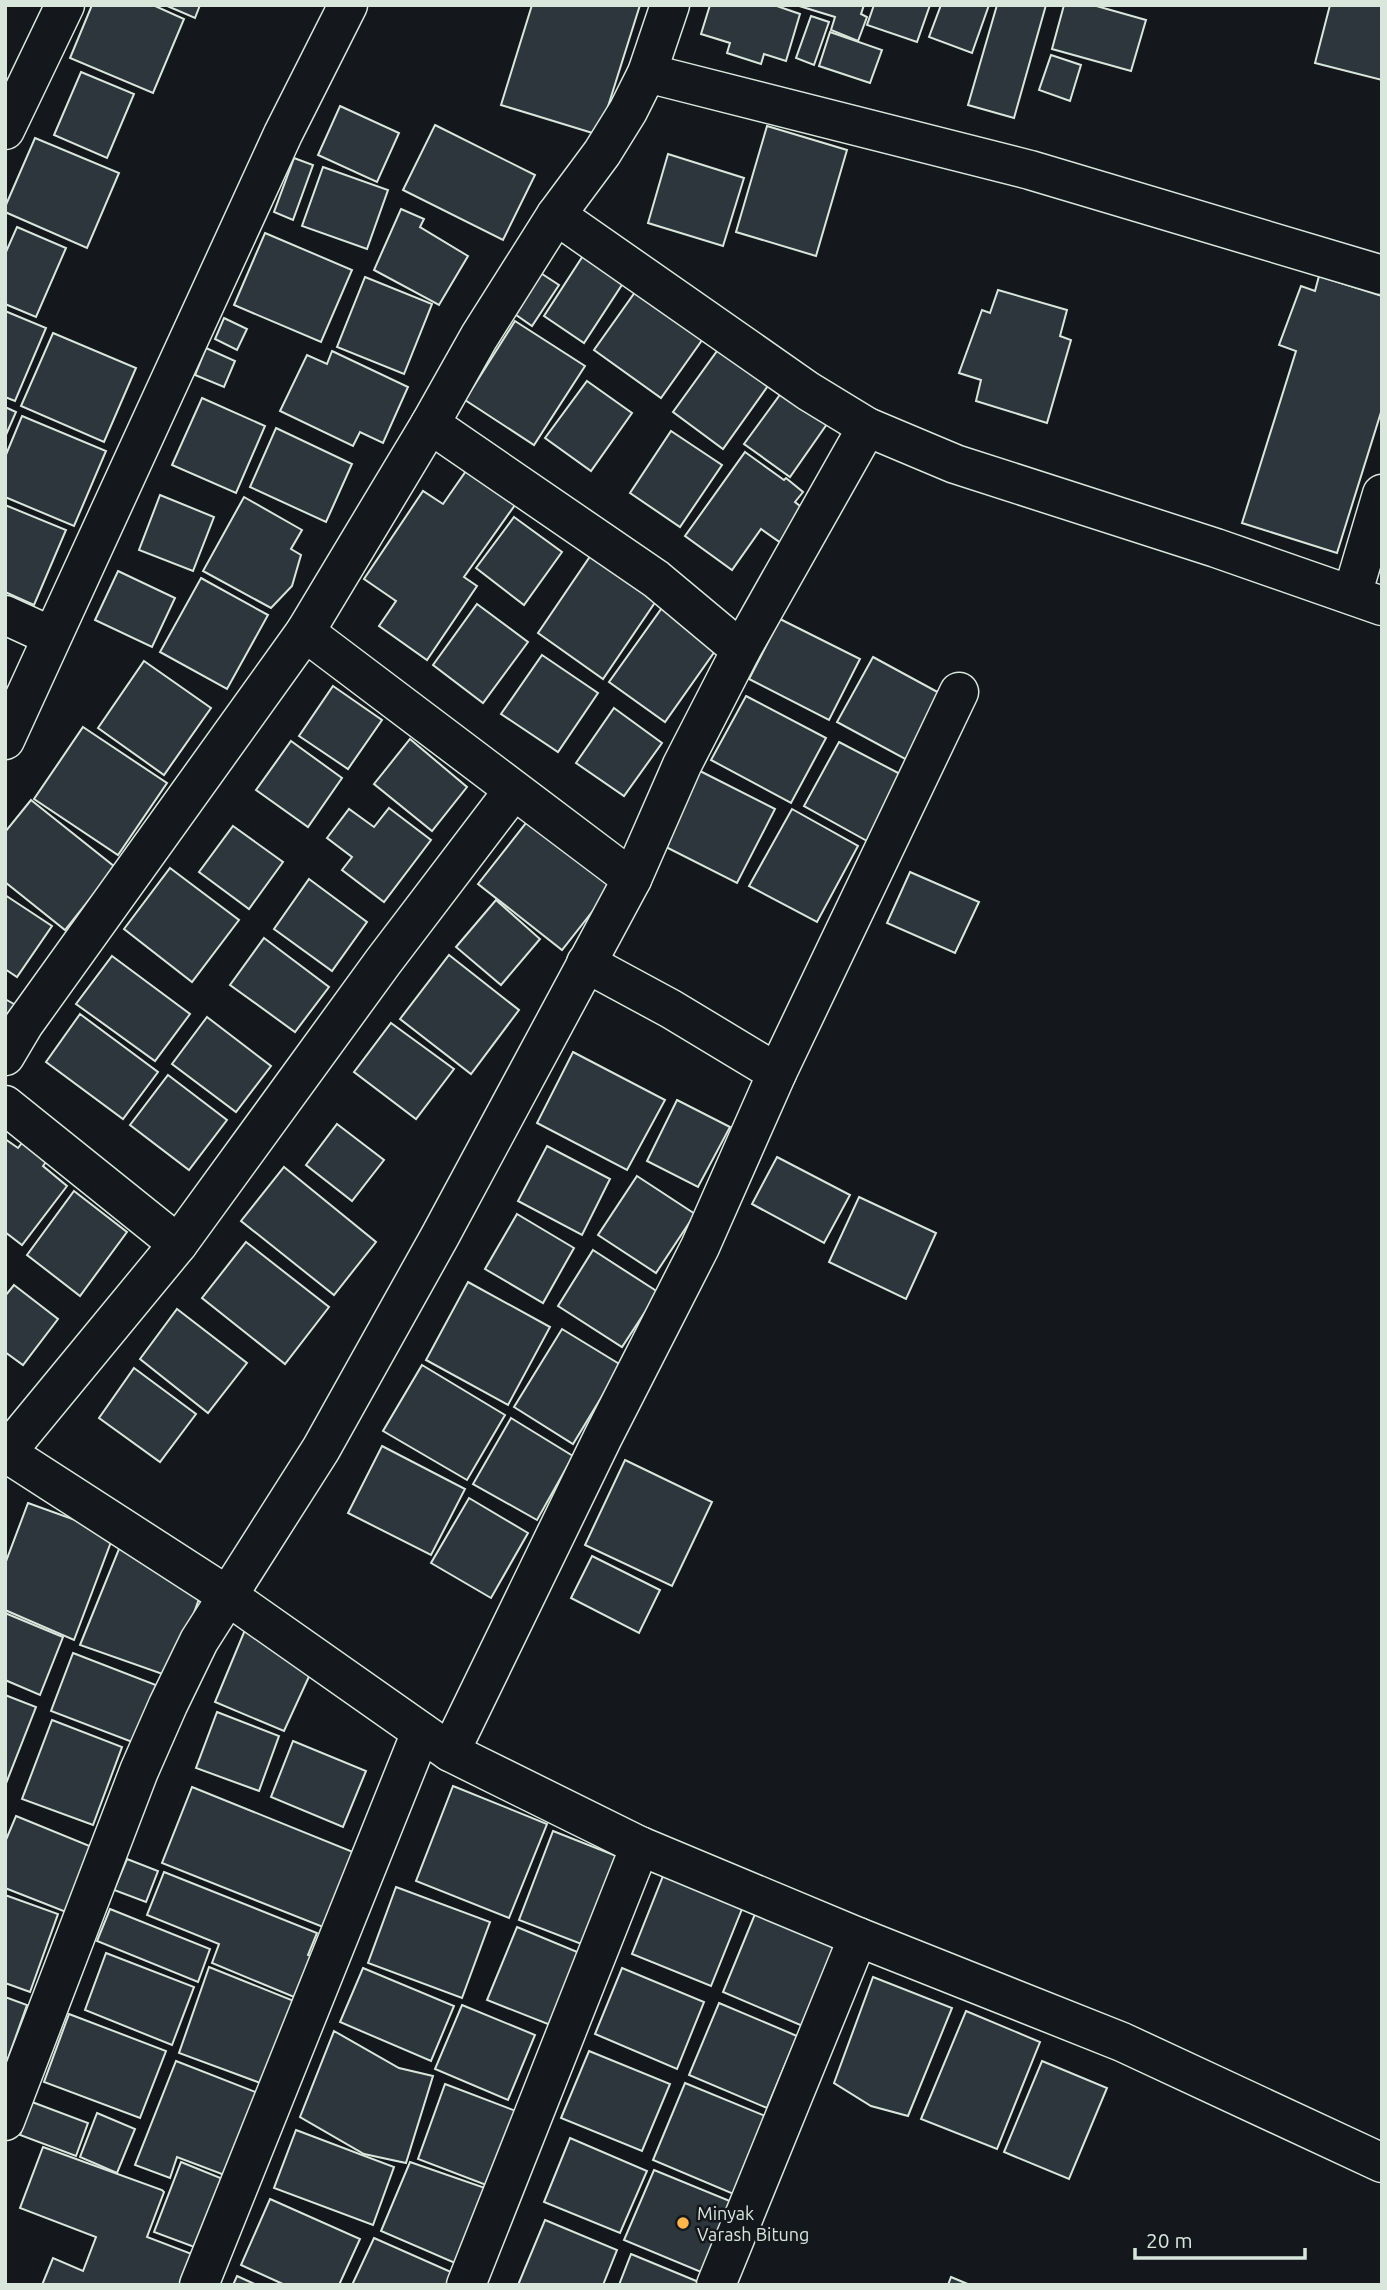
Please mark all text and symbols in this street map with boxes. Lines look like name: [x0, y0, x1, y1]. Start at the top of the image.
place label: Minyak Varash Bitung: [697, 2203, 809, 2244]
marker: Minyak Varash Bitung: [675, 2215, 691, 2231]
scale bar: [1135, 2216, 1305, 2260]
text: 20 m: [1146, 2228, 1193, 2252]

